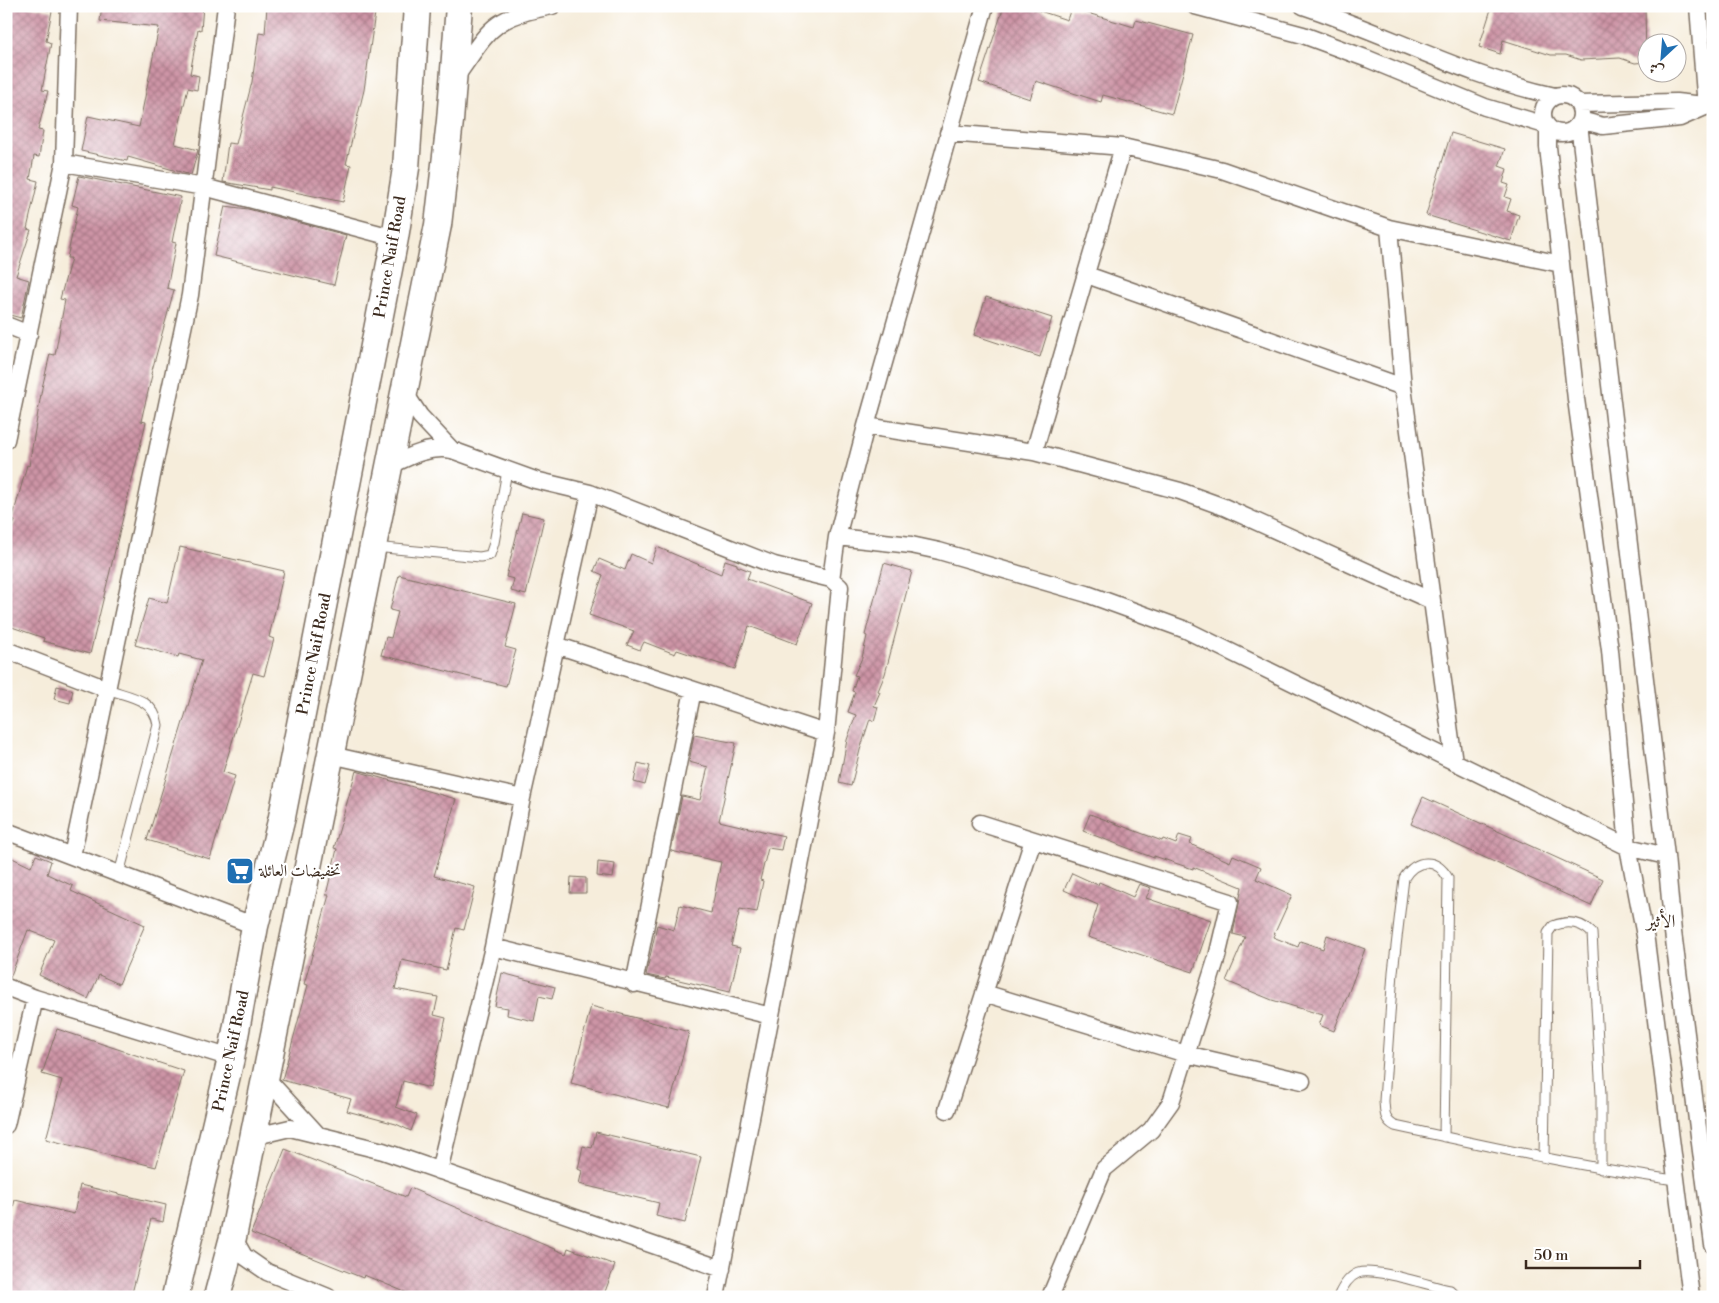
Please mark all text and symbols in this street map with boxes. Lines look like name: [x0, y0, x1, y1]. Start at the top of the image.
north arrow: [1636, 32, 1686, 82]
text: ش: [1646, 58, 1667, 80]
street label: Prince Naif Road: [369, 194, 411, 320]
street label: Prince Naif Road: [292, 591, 336, 717]
supermarket icon: تخفيضات العائلة: [225, 856, 255, 886]
place label: تخفيضات العائلة: [258, 861, 341, 881]
district label: الأثير: [1645, 908, 1675, 933]
street label: Prince Naif Road: [208, 988, 254, 1114]
scale bar: [1526, 1238, 1640, 1270]
text: 50 m: [1534, 1246, 1568, 1265]

